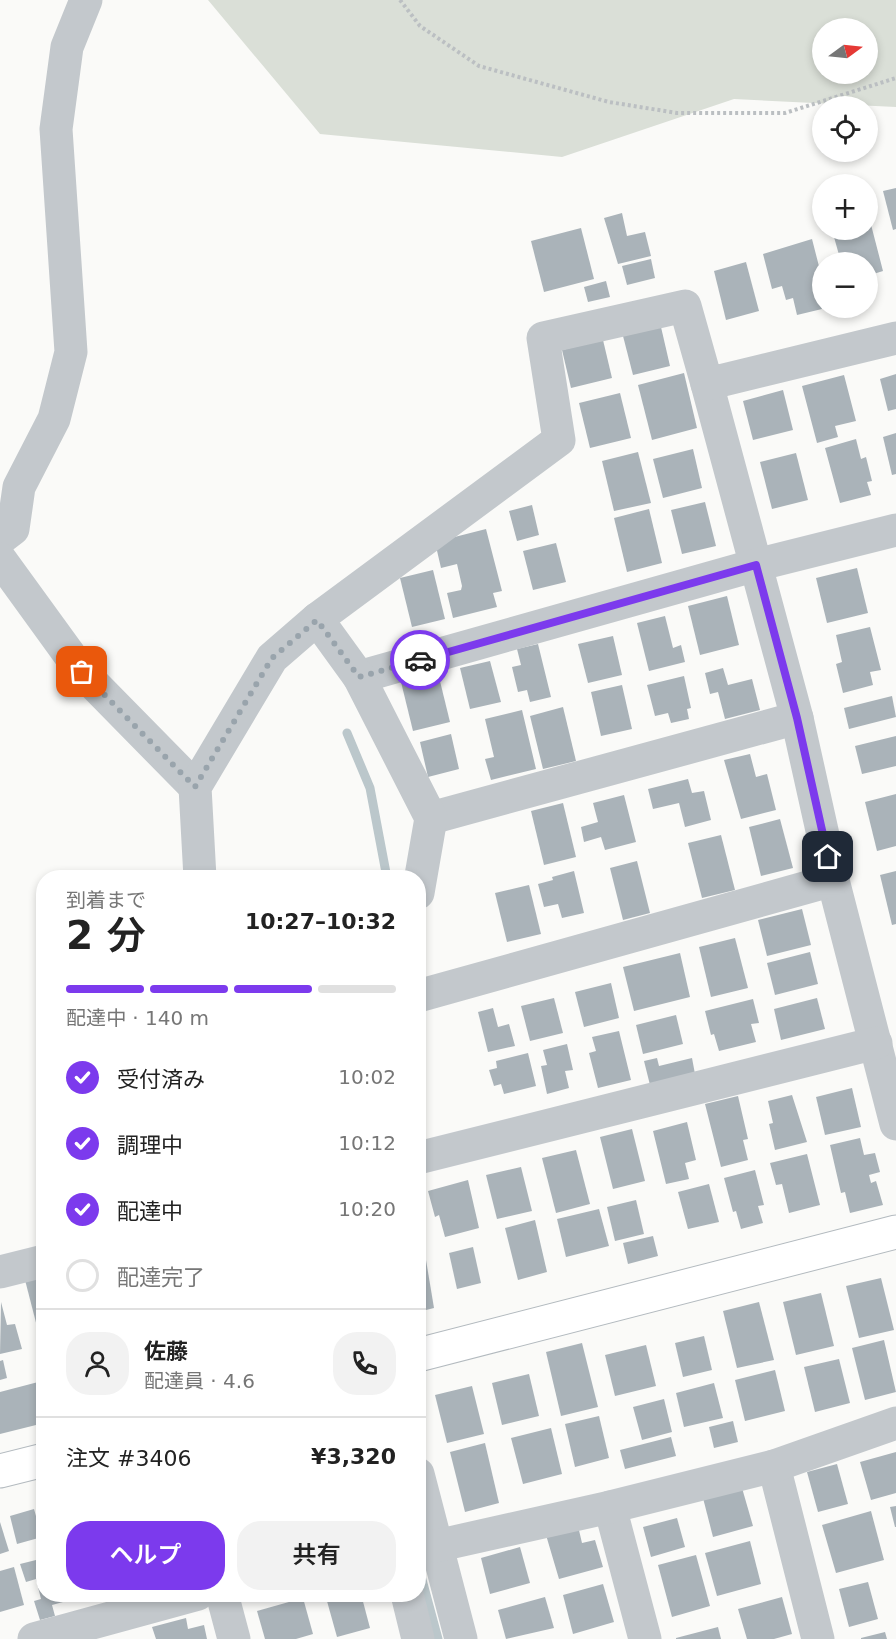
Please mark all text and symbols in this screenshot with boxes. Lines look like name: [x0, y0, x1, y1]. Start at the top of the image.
north arrow: [812, 18, 878, 84]
map controls: [812, 18, 878, 318]
button: locate: [812, 96, 878, 162]
button: +: [812, 174, 878, 240]
button: −: [812, 252, 878, 318]
courier: [390, 630, 450, 690]
icon: car: [404, 644, 437, 677]
pin: [56, 646, 107, 697]
icon: bag: [65, 655, 98, 688]
pin: [802, 831, 853, 882]
icon: home: [811, 840, 844, 873]
text: 到着まで: [66, 888, 146, 912]
text: 10:27–10:32: [245, 909, 396, 934]
text: 2 分: [66, 913, 146, 958]
text: 配達中 · 140 m: [66, 1006, 209, 1030]
icon: check: [66, 1061, 99, 1094]
text: 10:02: [338, 1065, 396, 1089]
text: 受付済み: [117, 1067, 205, 1092]
icon: check: [66, 1127, 99, 1160]
text: 10:12: [338, 1131, 396, 1155]
text: 調理中: [117, 1133, 183, 1158]
icon: check: [66, 1193, 99, 1226]
text: 10:20: [338, 1197, 396, 1221]
text: 配達中: [117, 1199, 183, 1224]
text: 配達完了: [117, 1265, 205, 1290]
button: person: [66, 1332, 129, 1395]
button: phone: [333, 1332, 396, 1395]
text: 佐藤: [144, 1339, 188, 1364]
text: 配達員 · 4.6: [144, 1369, 255, 1393]
text: ¥3,320: [311, 1444, 396, 1469]
text: 注文 #3406: [66, 1446, 191, 1471]
button: ヘルプ: [66, 1521, 225, 1590]
button: 共有: [237, 1521, 396, 1590]

